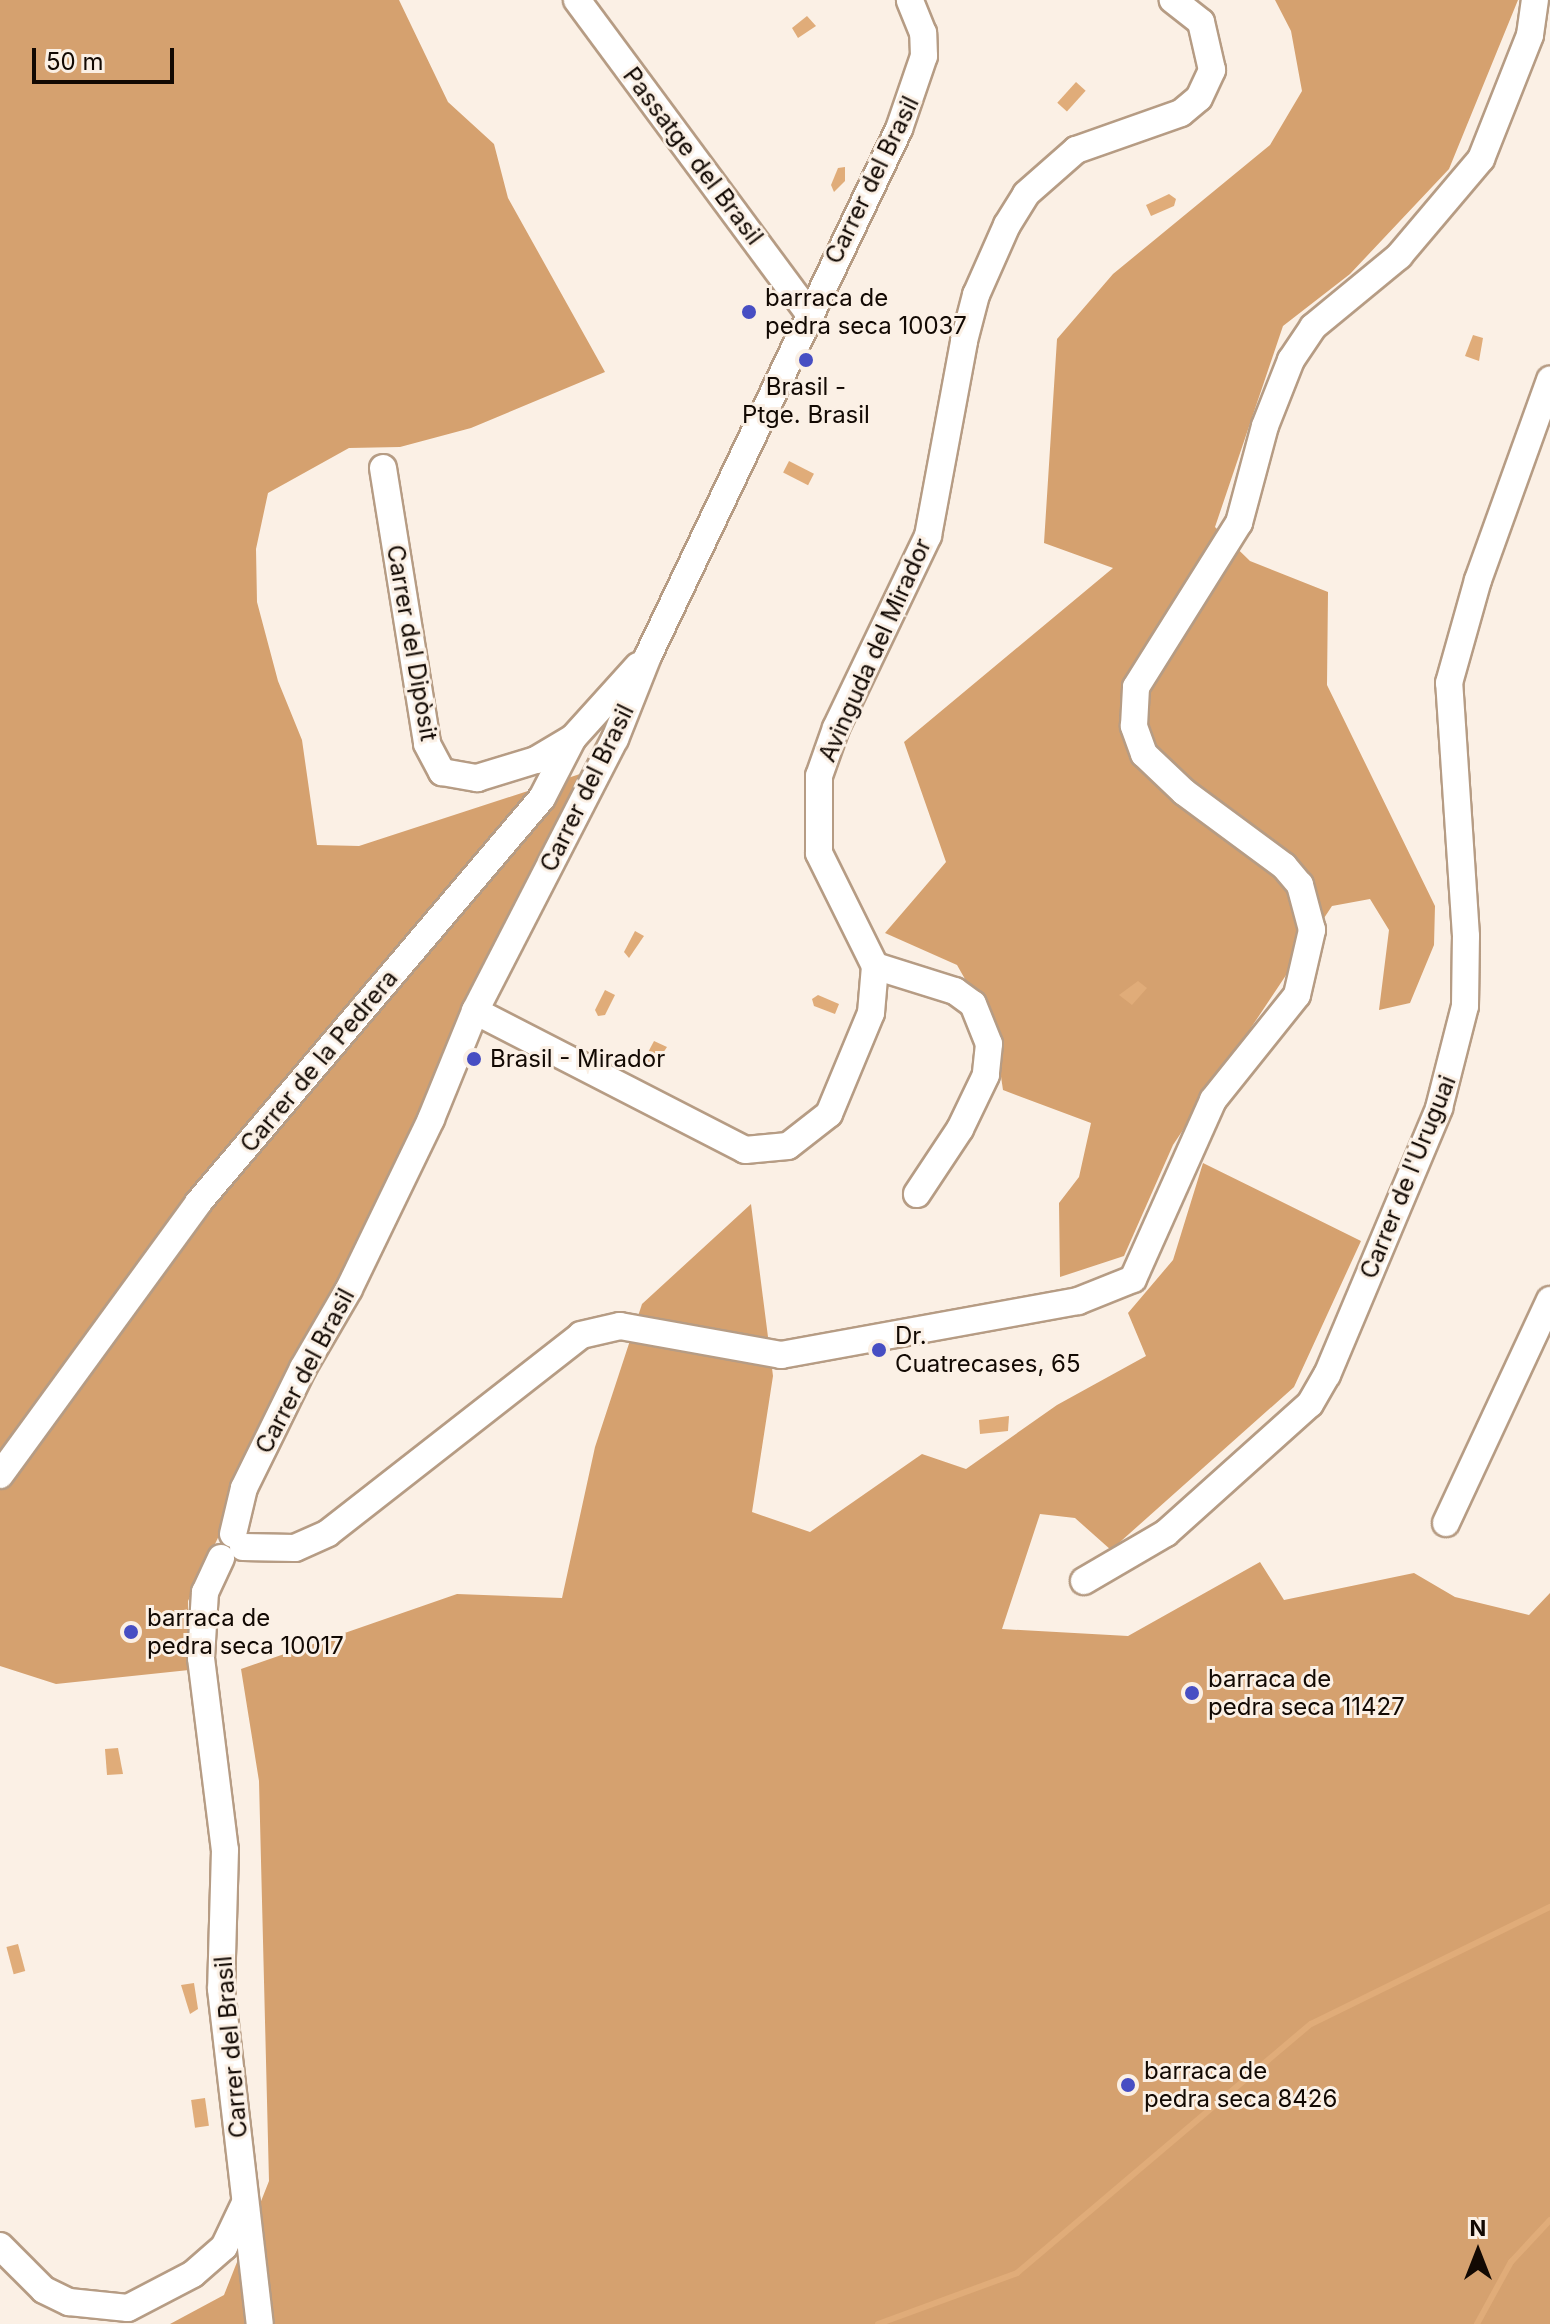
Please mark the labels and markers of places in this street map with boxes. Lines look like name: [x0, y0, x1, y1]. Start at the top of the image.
place label: barraca de pedra seca 10037: [765, 284, 967, 340]
marker: barraca de pedra seca 10037: [740, 303, 758, 321]
marker: Brasil - Ptge. Brasil: [797, 351, 815, 369]
place label: Brasil - Ptge. Brasil: [742, 373, 870, 429]
place label: Brasil - Mirador: [490, 1045, 665, 1073]
marker: Brasil - Mirador: [465, 1050, 483, 1068]
place label: Dr. Cuatrecases, 65: [895, 1322, 1081, 1378]
marker: Dr. Cuatrecases, 65: [870, 1341, 888, 1359]
place label: barraca de pedra seca 10017: [147, 1604, 344, 1660]
marker: barraca de pedra seca 10017: [122, 1623, 140, 1641]
place label: barraca de pedra seca 11427: [1208, 1665, 1405, 1721]
marker: barraca de pedra seca 11427: [1183, 1684, 1201, 1702]
place label: barraca de pedra seca 8426: [1144, 2057, 1337, 2113]
marker: barraca de pedra seca 8426: [1119, 2076, 1137, 2094]

